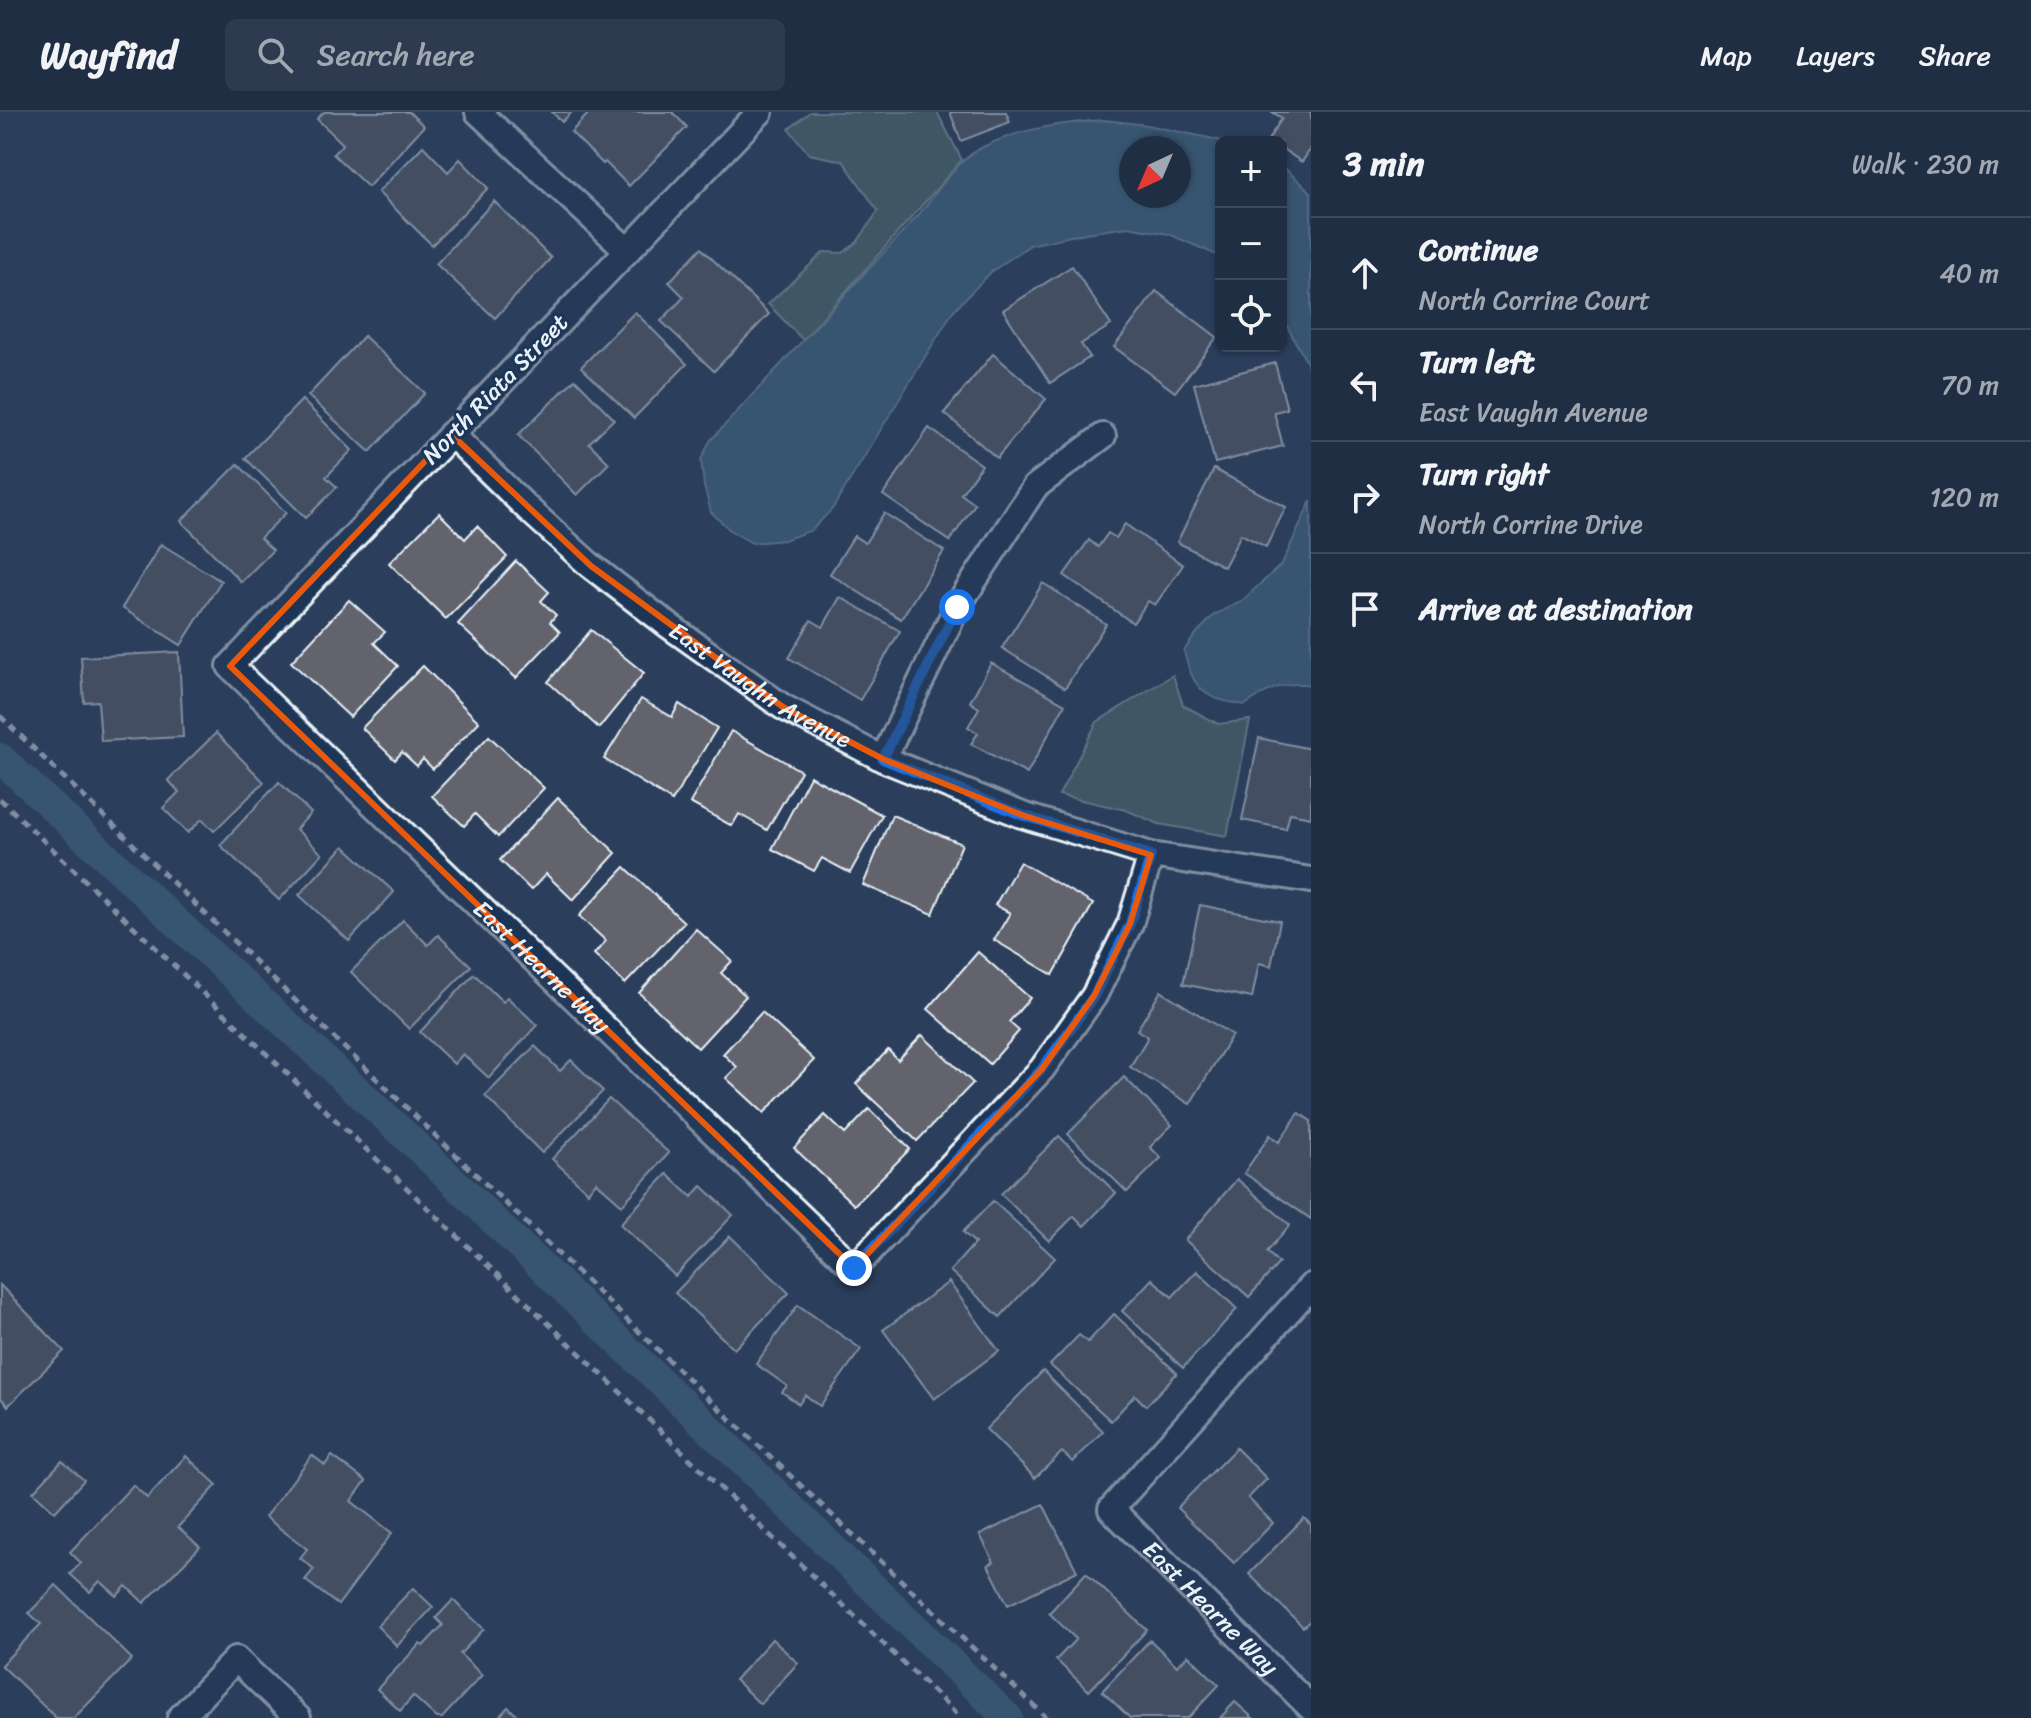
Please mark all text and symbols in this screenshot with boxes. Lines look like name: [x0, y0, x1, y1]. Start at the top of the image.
search box: [225, 19, 785, 91]
text: Wayfind: [40, 22, 177, 89]
text: Search here: [317, 28, 475, 82]
text: Map: [1700, 31, 1752, 80]
text: Layers: [1796, 31, 1875, 80]
text: Share: [1919, 31, 1991, 80]
icon: search: [253, 33, 297, 77]
text: 3 min: [1343, 134, 1424, 194]
north arrow: [1119, 136, 1191, 208]
map controls: [1215, 136, 1287, 352]
button: +: [1215, 136, 1287, 208]
text: Walk · 230 m: [1852, 141, 1999, 187]
button: −: [1215, 208, 1287, 280]
text: Continue: [1419, 223, 1538, 277]
text: 40 m: [1940, 250, 1999, 296]
icon: ahead: [1343, 251, 1387, 295]
text: North Corrine Court: [1419, 277, 1650, 323]
button: locate: [1215, 280, 1287, 352]
street label: North Riata Street: [411, 303, 579, 475]
text: Turn left: [1419, 335, 1535, 389]
text: 70 m: [1941, 362, 1999, 408]
icon: left: [1343, 363, 1387, 407]
text: East Vaughn Avenue: [1419, 389, 1648, 435]
text: Turn right: [1419, 447, 1549, 501]
text: 120 m: [1930, 474, 1999, 520]
icon: right: [1343, 475, 1387, 519]
text: North Corrine Drive: [1419, 501, 1643, 547]
text: Arrive at destination: [1419, 582, 1693, 636]
icon: arrive: [1343, 587, 1387, 631]
route start: [939, 589, 975, 625]
street label: East Vaughn Avenue: [660, 611, 860, 760]
street label: East Hearne Way: [463, 890, 621, 1044]
route end: [836, 1250, 872, 1286]
street label: East Hearne Way: [1132, 1530, 1289, 1686]

